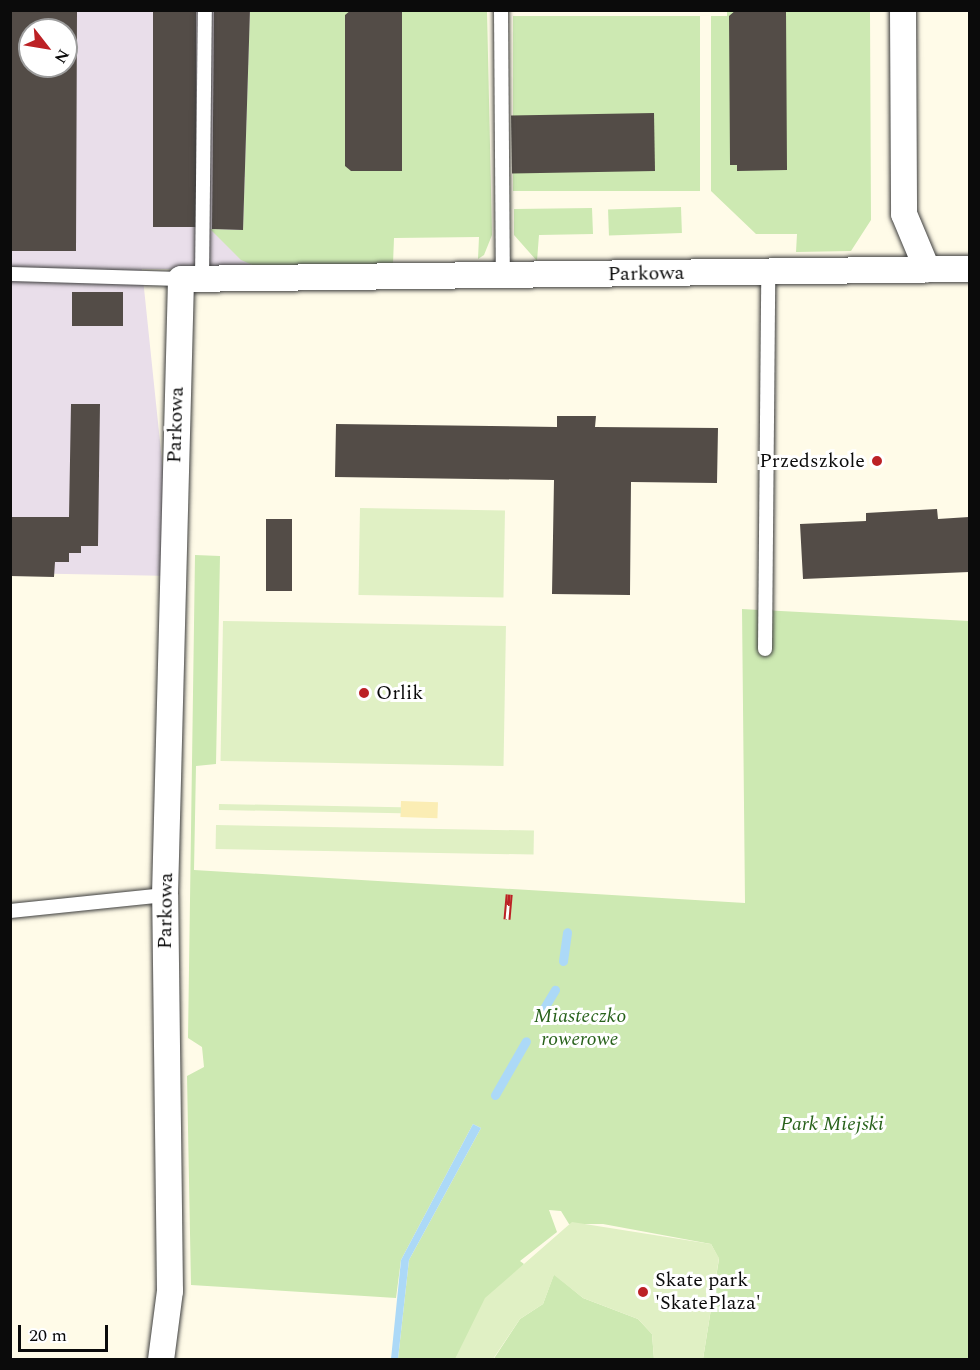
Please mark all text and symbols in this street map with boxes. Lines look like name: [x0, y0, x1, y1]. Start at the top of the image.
north arrow: [18, 18, 78, 78]
text: N: [48, 44, 75, 68]
street label: Parkowa: [608, 261, 684, 287]
street label: Parkowa: [163, 386, 189, 464]
place label: Przedszkole: [759, 449, 865, 473]
marker: Przedszkole: [870, 454, 884, 468]
place label: Orlik: [376, 681, 423, 705]
marker: Orlik: [357, 686, 371, 700]
street label: Parkowa: [153, 873, 179, 949]
park label: Miasteczko rowerowe: [534, 1005, 626, 1052]
park label: Park Miejski: [780, 1112, 884, 1136]
place label: Skate park 'SkatePlaza': [655, 1268, 761, 1315]
marker: Skate park 'SkatePlaza': [636, 1285, 650, 1299]
scale bar: [21, 1313, 111, 1351]
text: 20 m: [29, 1322, 67, 1349]

